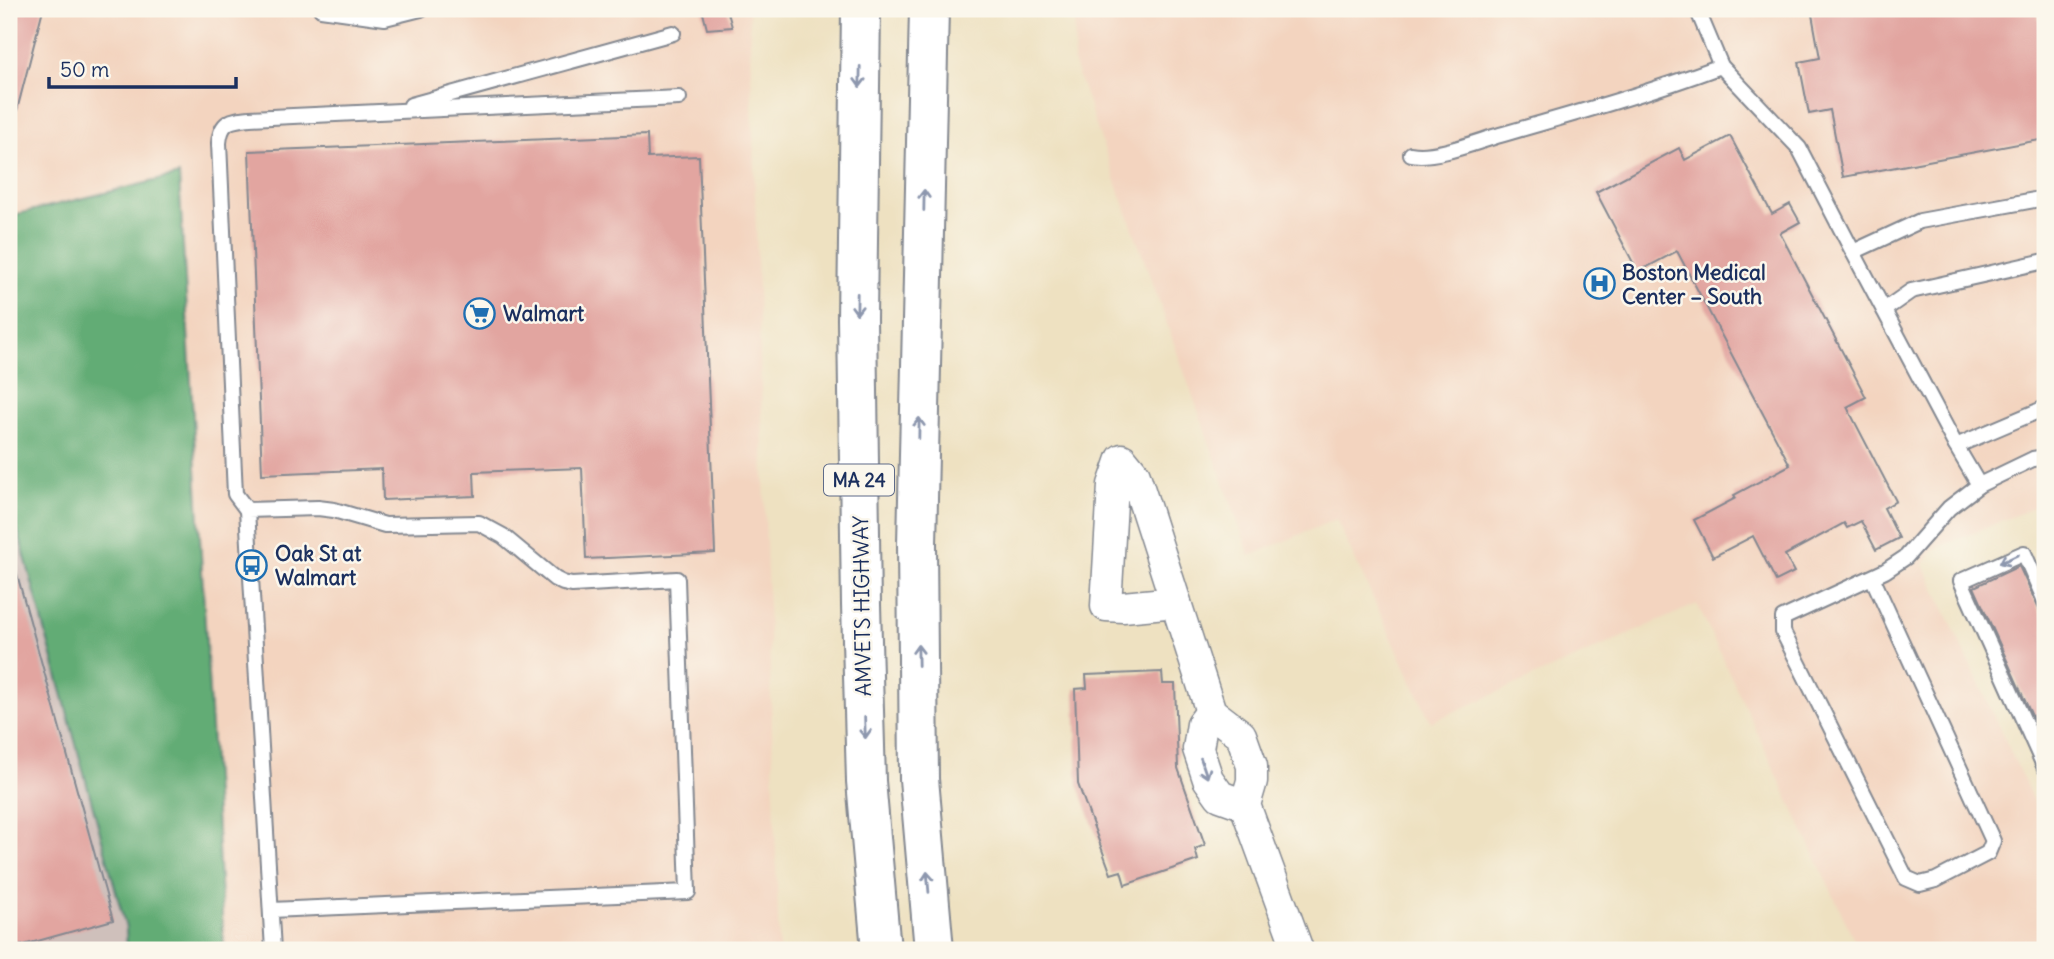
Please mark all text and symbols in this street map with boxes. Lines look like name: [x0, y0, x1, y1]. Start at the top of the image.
scale bar: [49, 46, 236, 90]
text: 50 m: [60, 56, 109, 83]
one-way arrow: [853, 65, 867, 88]
one-way arrow: [918, 189, 931, 212]
place label: Boston Medical Center – South: [1622, 259, 1766, 310]
hospital icon: Boston Medical Center – South: [1582, 267, 1616, 301]
one-way arrow: [851, 293, 864, 316]
supermarket icon: Walmart: [463, 296, 497, 330]
place label: Walmart: [503, 300, 585, 327]
one-way arrow: [913, 416, 926, 439]
road number: MA 24: [824, 464, 894, 495]
street label: AMVETS HIGHWAY: [847, 515, 877, 697]
place label: Oak St at Walmart: [275, 540, 362, 591]
bus stop icon: Oak St at Walmart: [235, 548, 269, 582]
one-way arrow: [1999, 553, 2021, 566]
one-way arrow: [911, 644, 925, 667]
one-way arrow: [858, 716, 871, 739]
one-way arrow: [1199, 756, 1211, 778]
one-way arrow: [921, 871, 934, 894]

